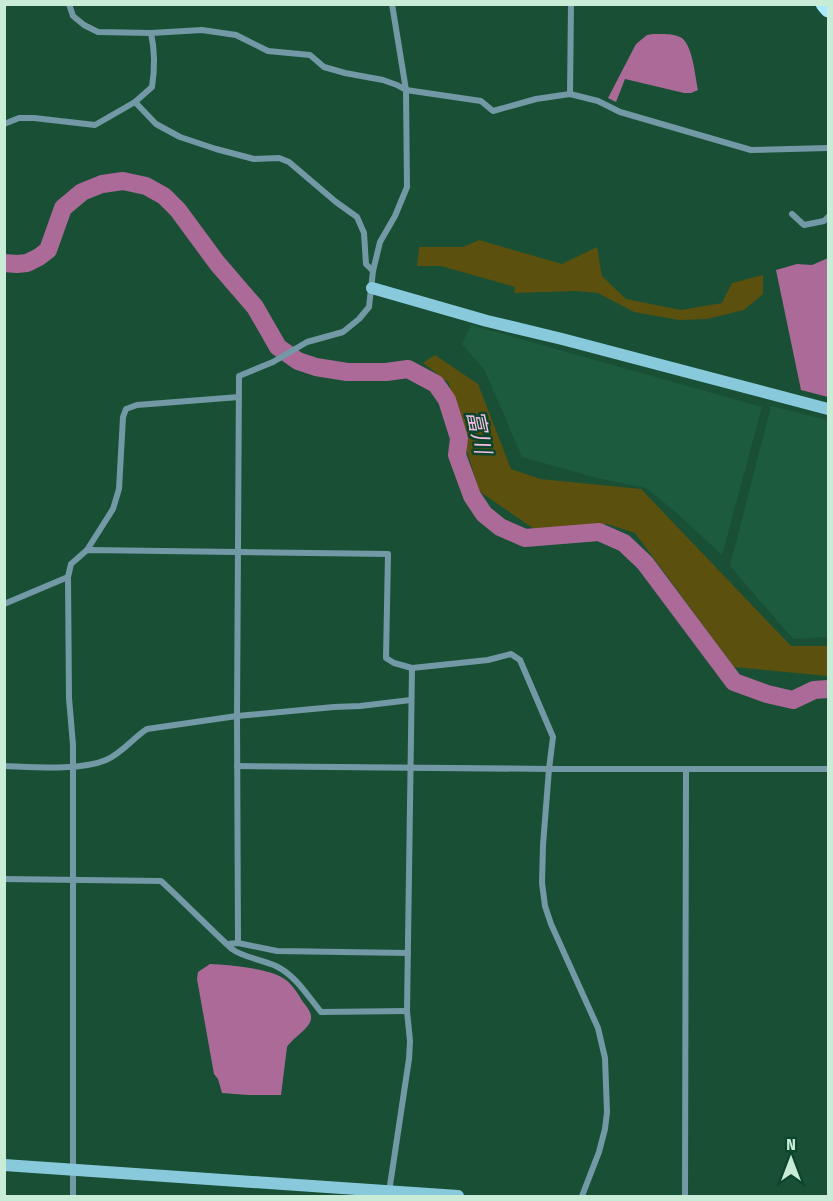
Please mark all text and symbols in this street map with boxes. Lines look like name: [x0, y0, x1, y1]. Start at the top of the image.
water label: 富川: [461, 408, 497, 458]
north arrow: [761, 1129, 821, 1189]
text: N: [786, 1135, 796, 1154]

